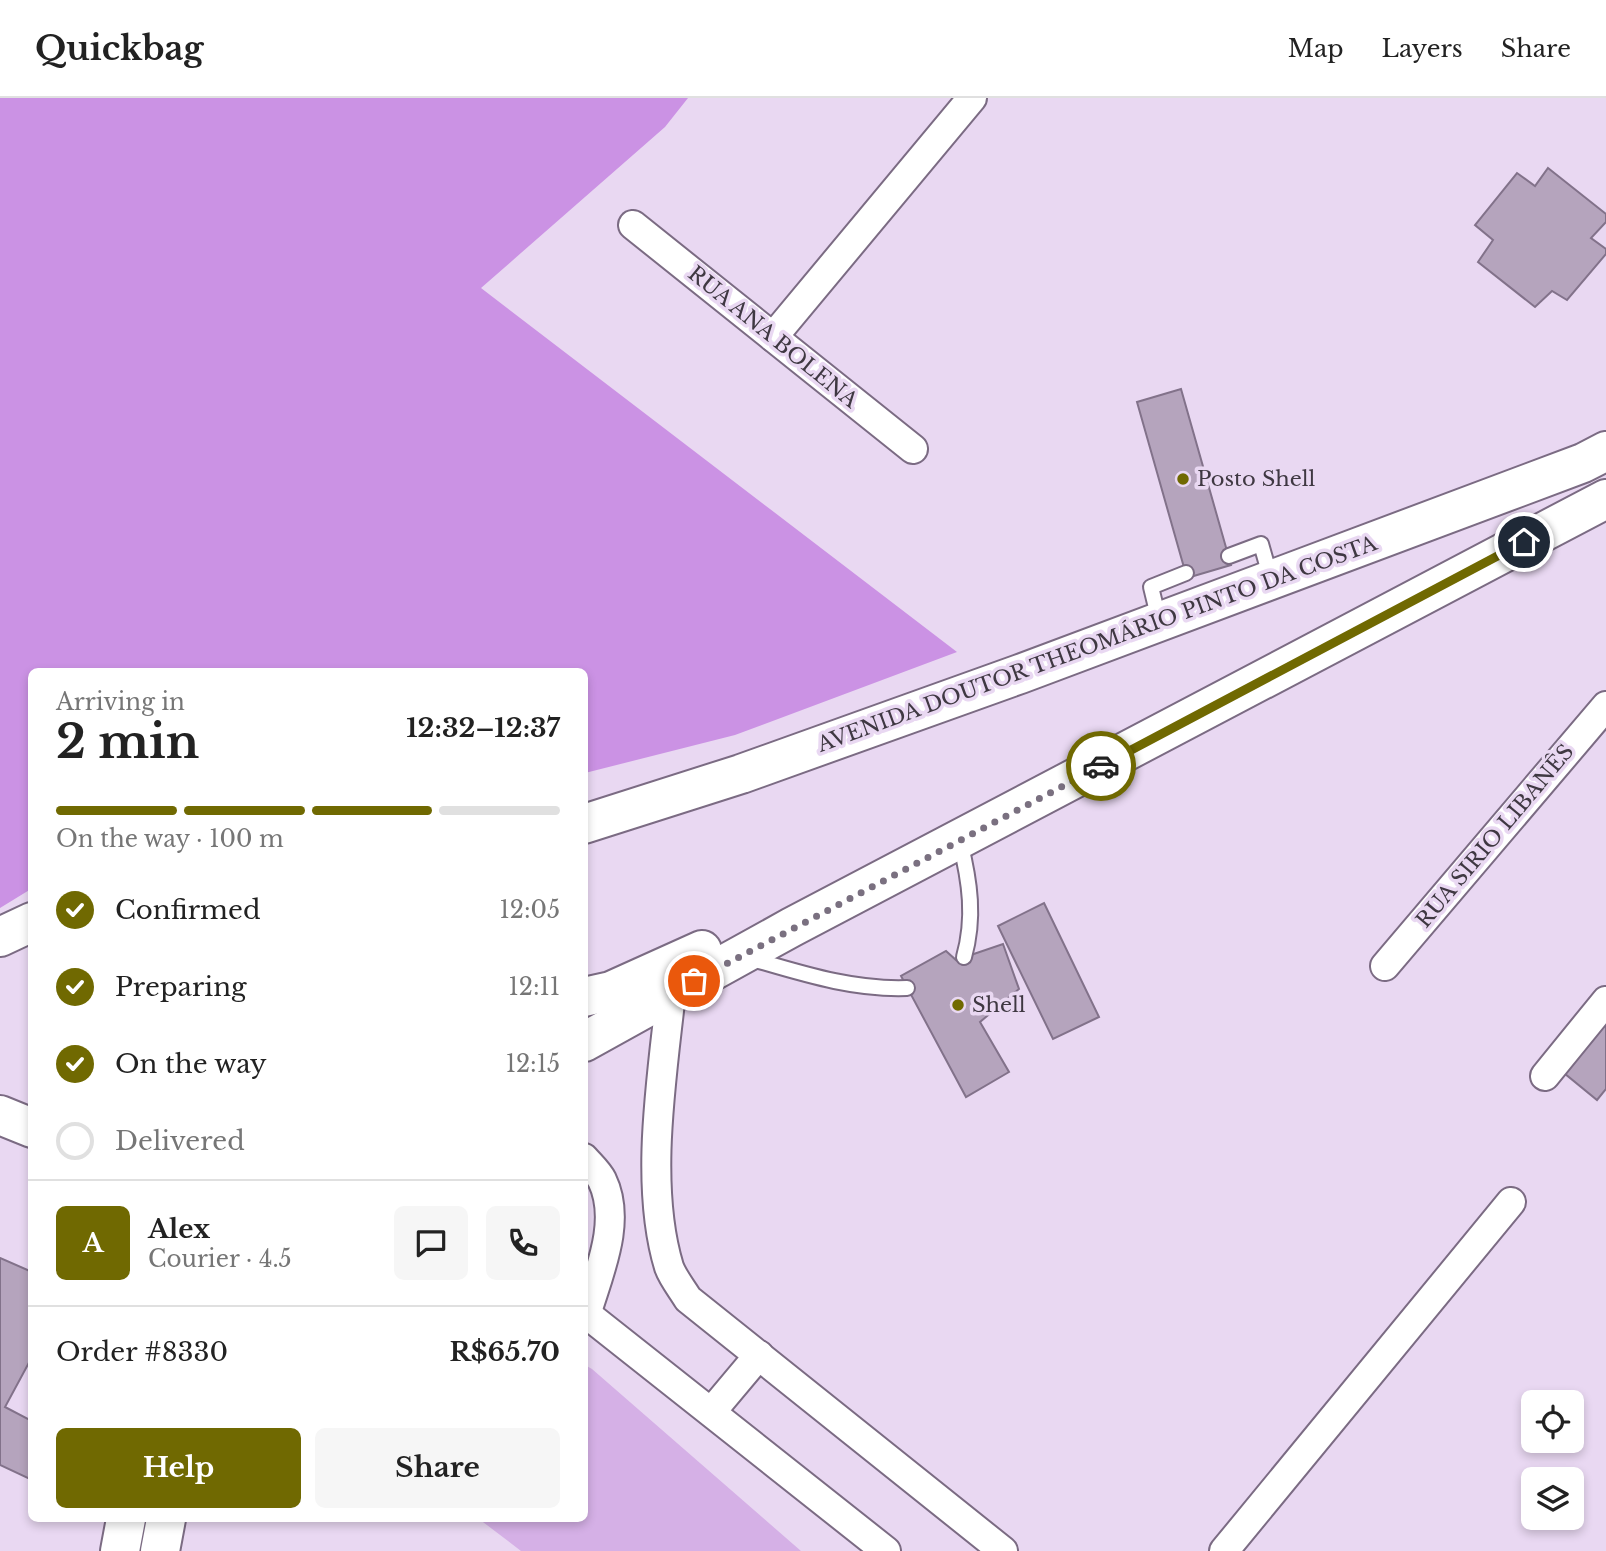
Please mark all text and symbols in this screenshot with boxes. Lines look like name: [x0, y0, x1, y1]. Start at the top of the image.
text: Quickbag: [35, 28, 203, 69]
text: Map: [1288, 34, 1344, 63]
text: Layers: [1382, 34, 1463, 63]
text: Share: [1501, 34, 1571, 63]
street label: RUA ANA BOLENA: [683, 260, 864, 414]
place label: Posto Shell: [1197, 466, 1316, 492]
marker: Posto Shell: [1175, 471, 1191, 487]
pin: [1494, 512, 1554, 572]
icon: home: [1505, 523, 1543, 561]
street label: AVENIDA DOUTOR THEOMÁRIO PINTO DA COSTA: [813, 530, 1381, 758]
text: Arriving in: [56, 688, 185, 716]
text: 12:32–12:37: [406, 712, 560, 744]
text: 2 min: [56, 713, 199, 770]
courier: [1066, 731, 1136, 801]
street label: RUA SIRIO LIBANÊS: [1411, 739, 1579, 933]
icon: car: [1082, 747, 1120, 785]
text: On the way · 100 m: [56, 825, 284, 853]
icon: check: [56, 891, 94, 929]
text: Confirmed: [115, 894, 260, 926]
text: 12:05: [500, 896, 560, 924]
pin: [664, 951, 724, 1011]
icon: bag: [675, 962, 713, 1000]
icon: check: [56, 968, 94, 1006]
text: Preparing: [115, 971, 247, 1003]
text: 12:11: [509, 973, 560, 1001]
place label: Shell: [972, 992, 1026, 1018]
marker: Shell: [950, 997, 966, 1013]
icon: check: [56, 1045, 94, 1083]
text: On the way: [115, 1048, 267, 1080]
text: 12:15: [506, 1050, 560, 1078]
text: Delivered: [115, 1125, 245, 1157]
button: chat: [394, 1206, 468, 1280]
button: phone: [486, 1206, 560, 1280]
text: Alex: [148, 1213, 210, 1245]
text: A: [82, 1227, 104, 1259]
text: Courier · 4.5: [148, 1245, 292, 1273]
text: Order #8330: [56, 1336, 228, 1368]
text: R$65.70: [450, 1336, 560, 1368]
map controls: [1521, 1390, 1584, 1530]
button: locate: [1521, 1390, 1584, 1453]
button: Help: [56, 1428, 301, 1508]
button: Share: [315, 1428, 560, 1508]
button: layers: [1521, 1467, 1584, 1530]

